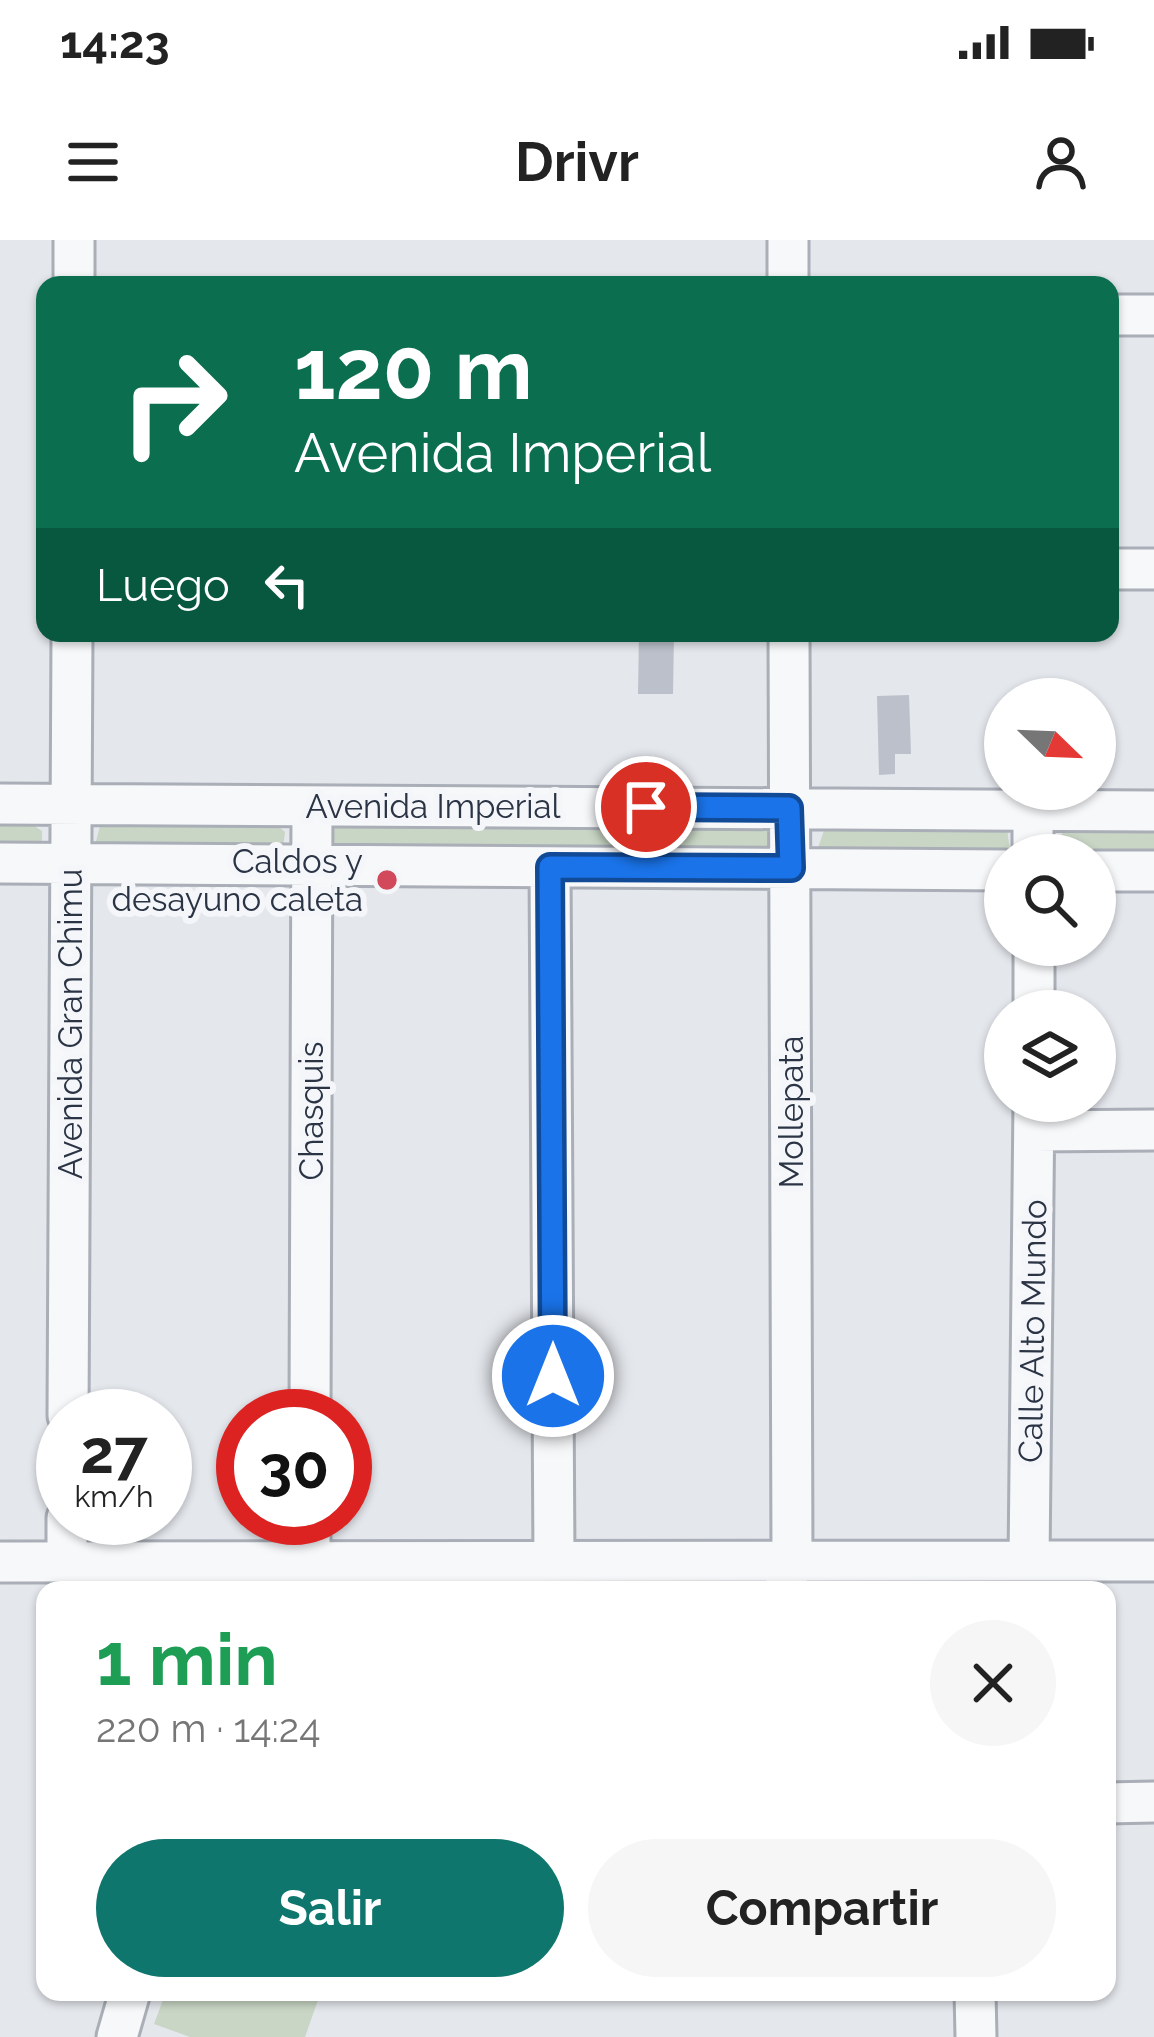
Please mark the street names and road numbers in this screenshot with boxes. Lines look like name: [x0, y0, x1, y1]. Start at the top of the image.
street label: Avenida Imperial: [306, 787, 561, 826]
street label: Avenida Gran Chimu: [51, 869, 90, 1179]
street label: Mollepata: [772, 1036, 811, 1188]
street label: Chasquis: [292, 1042, 331, 1180]
street label: Calle Alto Mundo: [1011, 1199, 1054, 1463]

